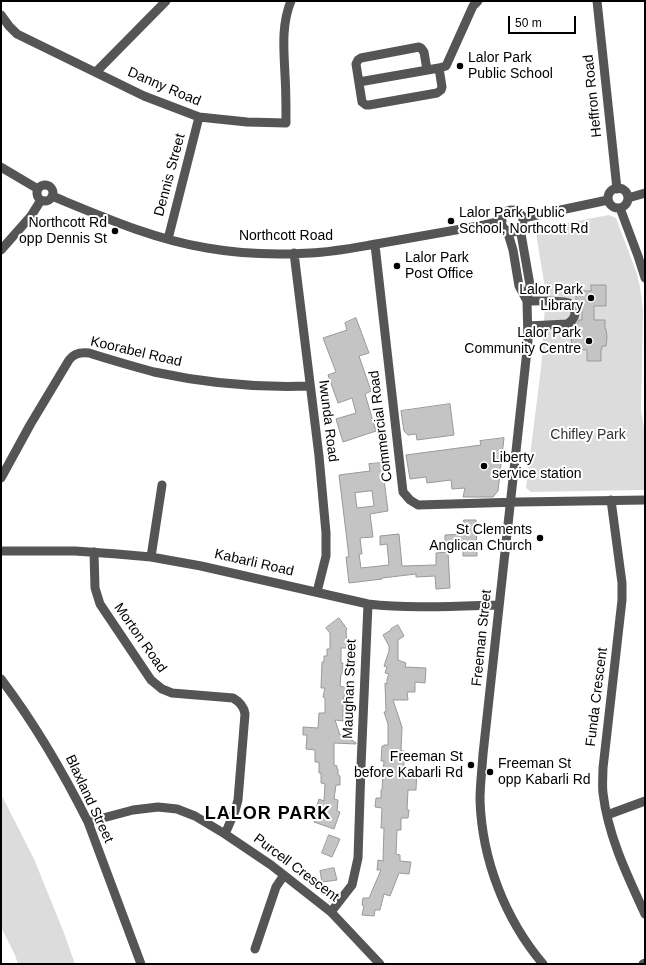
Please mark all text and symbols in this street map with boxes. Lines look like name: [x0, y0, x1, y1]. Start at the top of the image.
scale bar: [510, 8, 578, 34]
text: 50 m: [515, 16, 542, 30]
place label: Lalor Park Public School: [468, 50, 553, 82]
street label: Heffron Road: [580, 54, 606, 138]
marker: Lalor Park Public School: [455, 61, 465, 71]
street label: Danny Road: [125, 64, 203, 110]
street label: Dennis Street: [151, 132, 189, 218]
place label: Lalor Park Public School, Northcott Rd: [459, 205, 588, 238]
place label: Northcott Rd opp Dennis St: [19, 215, 107, 248]
marker: Lalor Park Public School, Northcott Rd: [446, 216, 456, 226]
marker: Northcott Rd opp Dennis St: [110, 226, 120, 236]
street label: Northcott Road: [239, 228, 333, 244]
place label: Lalor Park Post Office: [405, 250, 473, 282]
marker: Lalor Park Post Office: [392, 261, 402, 271]
place label: Lalor Park Library: [519, 282, 583, 314]
marker: Lalor Park Library: [586, 293, 596, 303]
place label: Lalor Park Community Centre: [464, 325, 581, 358]
street label: Koorabel Road: [89, 333, 183, 371]
marker: Lalor Park Community Centre: [584, 336, 594, 346]
street label: Commercial Road: [366, 369, 396, 483]
street label: Iwunda Road: [315, 379, 341, 463]
park label: Chifley Park: [550, 427, 626, 443]
place label: Liberty service station: [492, 450, 581, 482]
marker: Liberty service station: [479, 461, 489, 471]
place label: St Clements Anglican Church: [429, 522, 532, 554]
marker: St Clements Anglican Church: [535, 533, 545, 543]
street label: Kabarli Road: [213, 546, 295, 580]
street label: Freeman Street: [469, 589, 495, 687]
street label: Morton Road: [110, 600, 170, 676]
street label: Maughan Street: [340, 639, 360, 739]
street label: Funda Crescent: [583, 647, 611, 747]
place label: Freeman St before Kabarli Rd: [354, 749, 463, 782]
street label: Blaxland Street: [61, 752, 117, 846]
place label: Freeman St opp Kabarli Rd: [498, 756, 591, 788]
marker: Freeman St before Kabarli Rd: [466, 760, 476, 770]
marker: Freeman St opp Kabarli Rd: [485, 767, 495, 777]
district label: LALOR PARK: [205, 803, 331, 825]
street label: Purcell Crescent: [250, 830, 342, 906]

